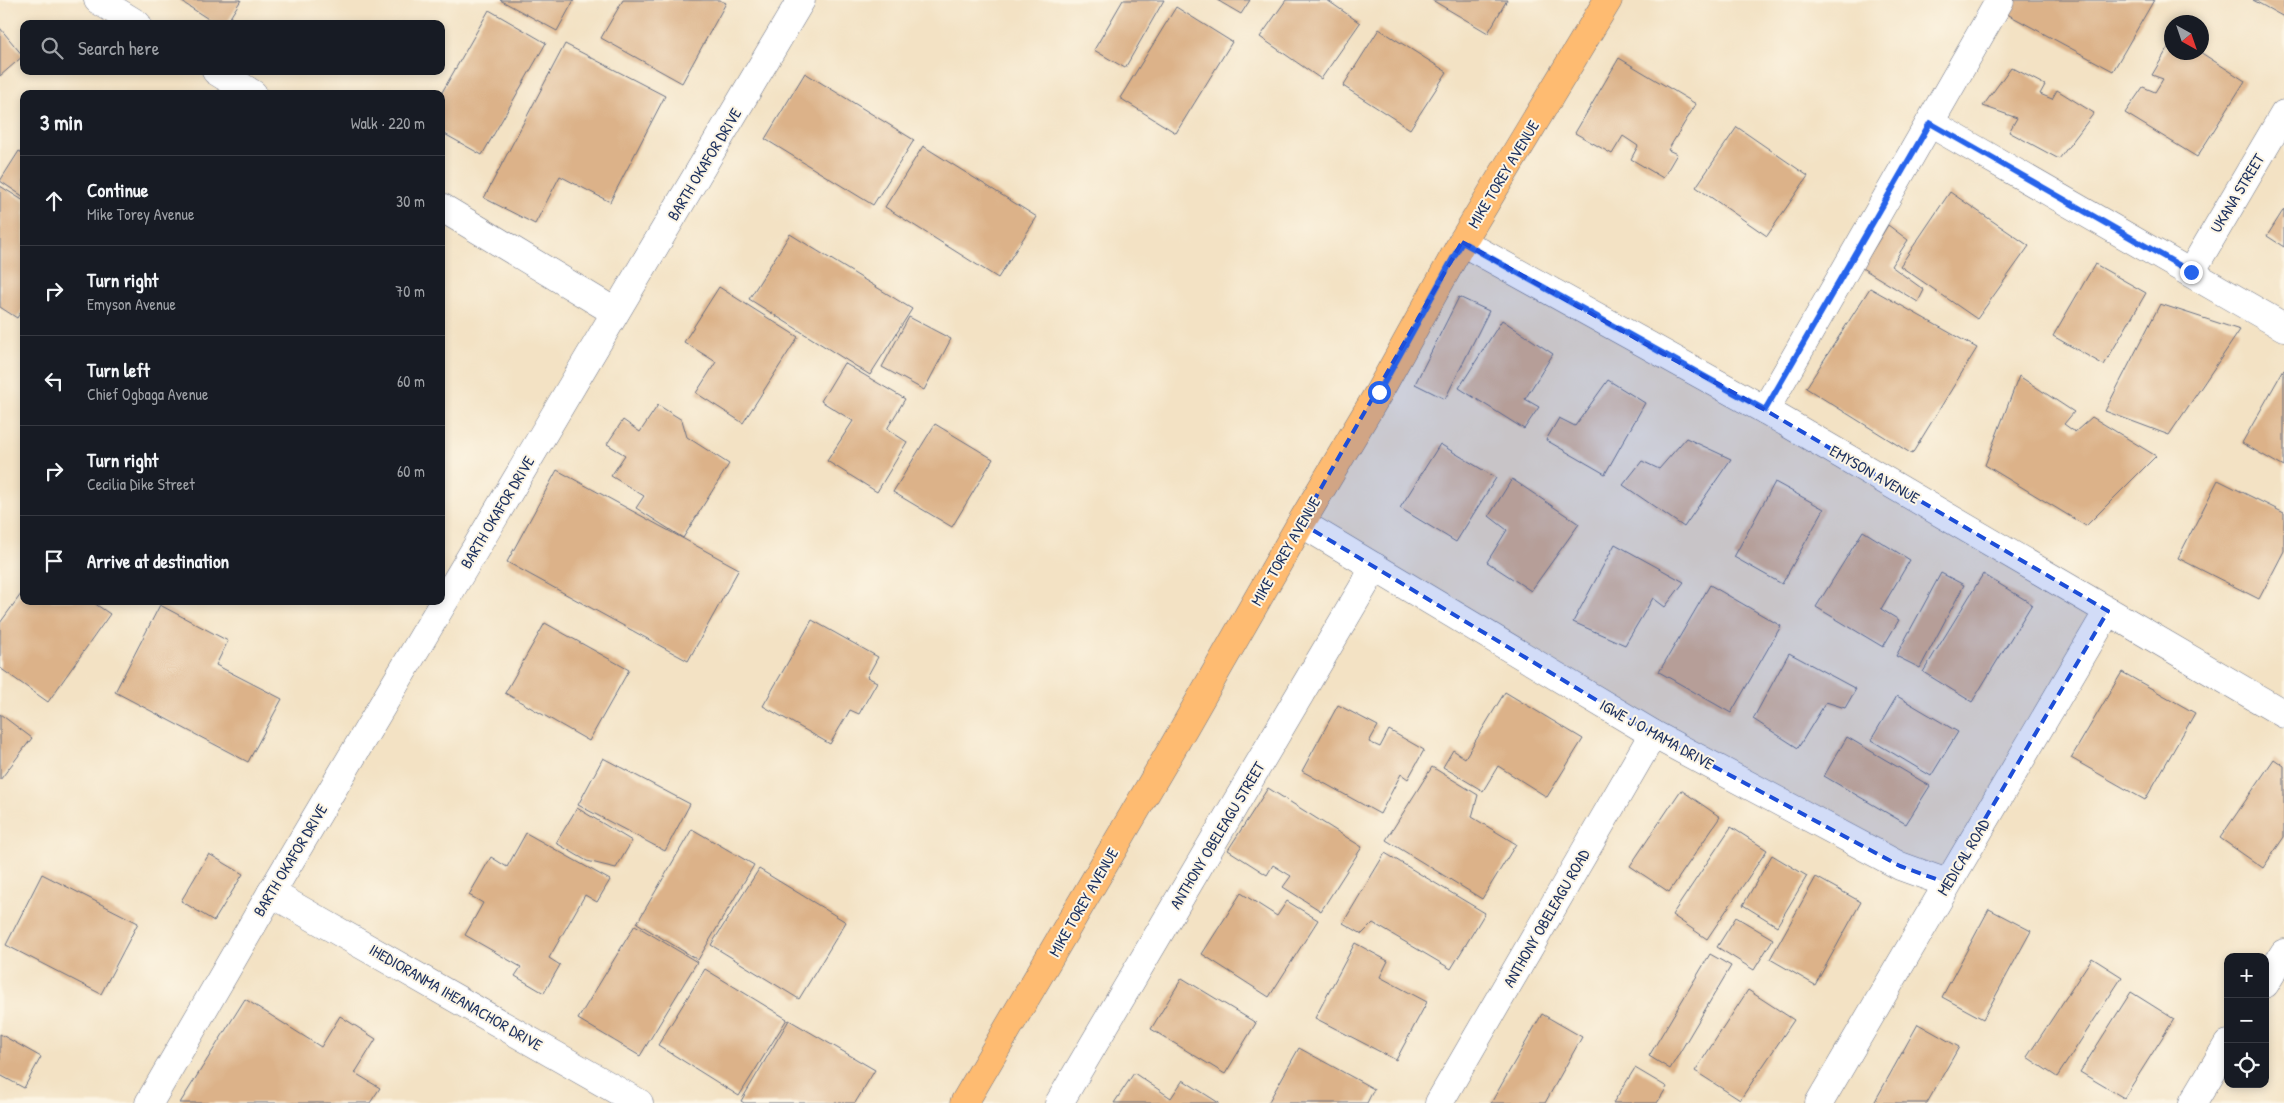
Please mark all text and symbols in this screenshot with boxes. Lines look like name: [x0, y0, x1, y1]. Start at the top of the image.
north arrow: [2164, 15, 2209, 60]
search box: [20, 20, 445, 75]
icon: search: [38, 34, 66, 62]
text: Search here: [78, 35, 159, 61]
street label: BARTH OKAFOR DRIVE: [662, 104, 746, 224]
text: 3 min: [40, 108, 83, 137]
text: Walk · 220 m: [351, 112, 425, 134]
street label: MIKE TOREY AVENUE: [1462, 116, 1544, 232]
street label: UKANA STREET: [2205, 149, 2270, 237]
text: Continue: [87, 177, 148, 203]
icon: ahead: [40, 187, 68, 215]
text: 30 m: [396, 190, 425, 212]
text: Mike Torey Avenue: [87, 203, 194, 225]
route end: [2180, 261, 2203, 284]
text: Turn right: [87, 267, 158, 293]
icon: right: [40, 277, 68, 305]
text: 70 m: [395, 280, 425, 302]
text: Emyson Avenue: [87, 293, 176, 315]
text: Turn left: [87, 357, 150, 383]
icon: left: [40, 367, 68, 395]
text: 60 m: [397, 370, 425, 392]
route start: [1368, 381, 1391, 404]
text: Chief Ogbaga Avenue: [87, 383, 208, 405]
street label: EMYSON AVENUE: [1826, 439, 1924, 509]
text: Turn right: [87, 447, 158, 473]
street label: BARTH OKAFOR DRIVE: [455, 452, 539, 572]
icon: right: [40, 457, 68, 485]
text: 60 m: [397, 460, 425, 482]
text: Cecilia Dike Street: [87, 473, 195, 495]
street label: MIKE TOREY AVENUE: [1245, 493, 1325, 609]
icon: arrive: [40, 547, 68, 575]
text: Arrive at destination: [87, 548, 229, 574]
street label: IGWE J O MAMA DRIVE: [1596, 694, 1718, 774]
street label: ANTHONY OBELEAGU STREET: [1164, 757, 1270, 913]
street label: BARTH OKAFOR DRIVE: [248, 800, 332, 920]
street label: MEDICAL ROAD: [1931, 814, 1995, 899]
street label: MIKE TOREY AVENUE: [1043, 844, 1123, 960]
street label: ANTHONY OBELEAGU ROAD: [1497, 845, 1595, 991]
street label: IHEDIORANMA IHEANACHOR DRIVE: [365, 938, 547, 1056]
map controls: [2224, 953, 2269, 1088]
button: +: [2224, 953, 2269, 998]
button: −: [2224, 998, 2269, 1043]
button: locate: [2224, 1043, 2269, 1088]

